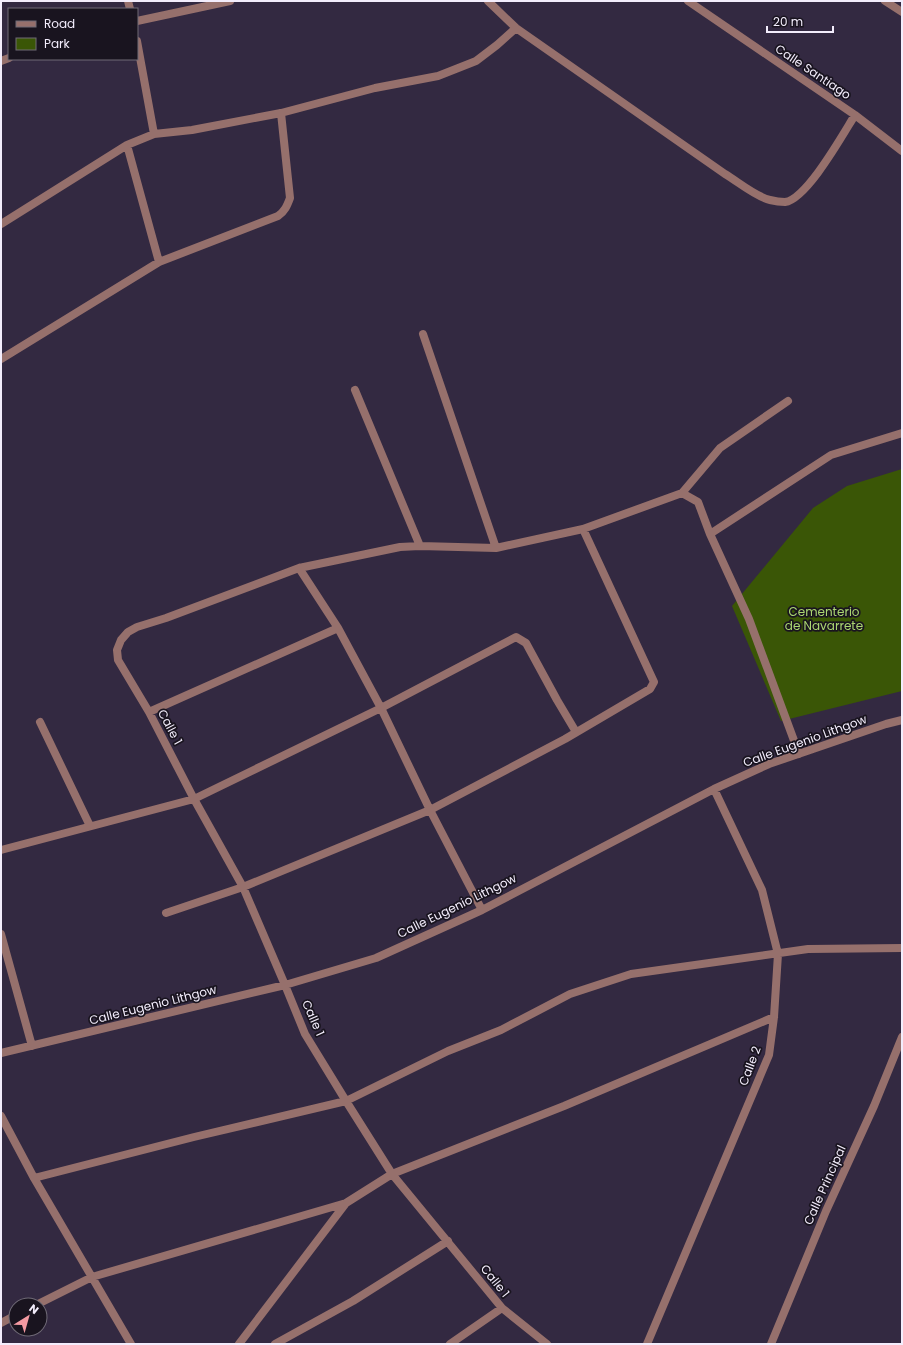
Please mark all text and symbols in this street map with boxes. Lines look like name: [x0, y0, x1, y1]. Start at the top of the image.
legend: [8, 8, 138, 60]
scale bar: [767, 8, 833, 34]
text: 20 m: [773, 13, 803, 30]
text: Road: [44, 15, 75, 32]
text: Park: [44, 35, 71, 52]
street label: Calle Santiago: [772, 40, 855, 103]
park label: Cementerio de Navarrete: [785, 603, 863, 634]
street label: Calle 1: [154, 706, 187, 747]
street label: Calle Eugenio Lithgow: [741, 710, 869, 771]
street label: Calle Eugenio Lithgow: [394, 869, 519, 942]
street label: Calle Eugenio Lithgow: [87, 980, 218, 1029]
street label: Calle 1: [298, 997, 329, 1039]
street label: Calle 2: [734, 1044, 765, 1088]
street label: Calle Principal: [799, 1142, 850, 1227]
street label: Calle 1: [477, 1261, 514, 1301]
north arrow: [8, 1297, 48, 1337]
text: N: [26, 1300, 42, 1318]

